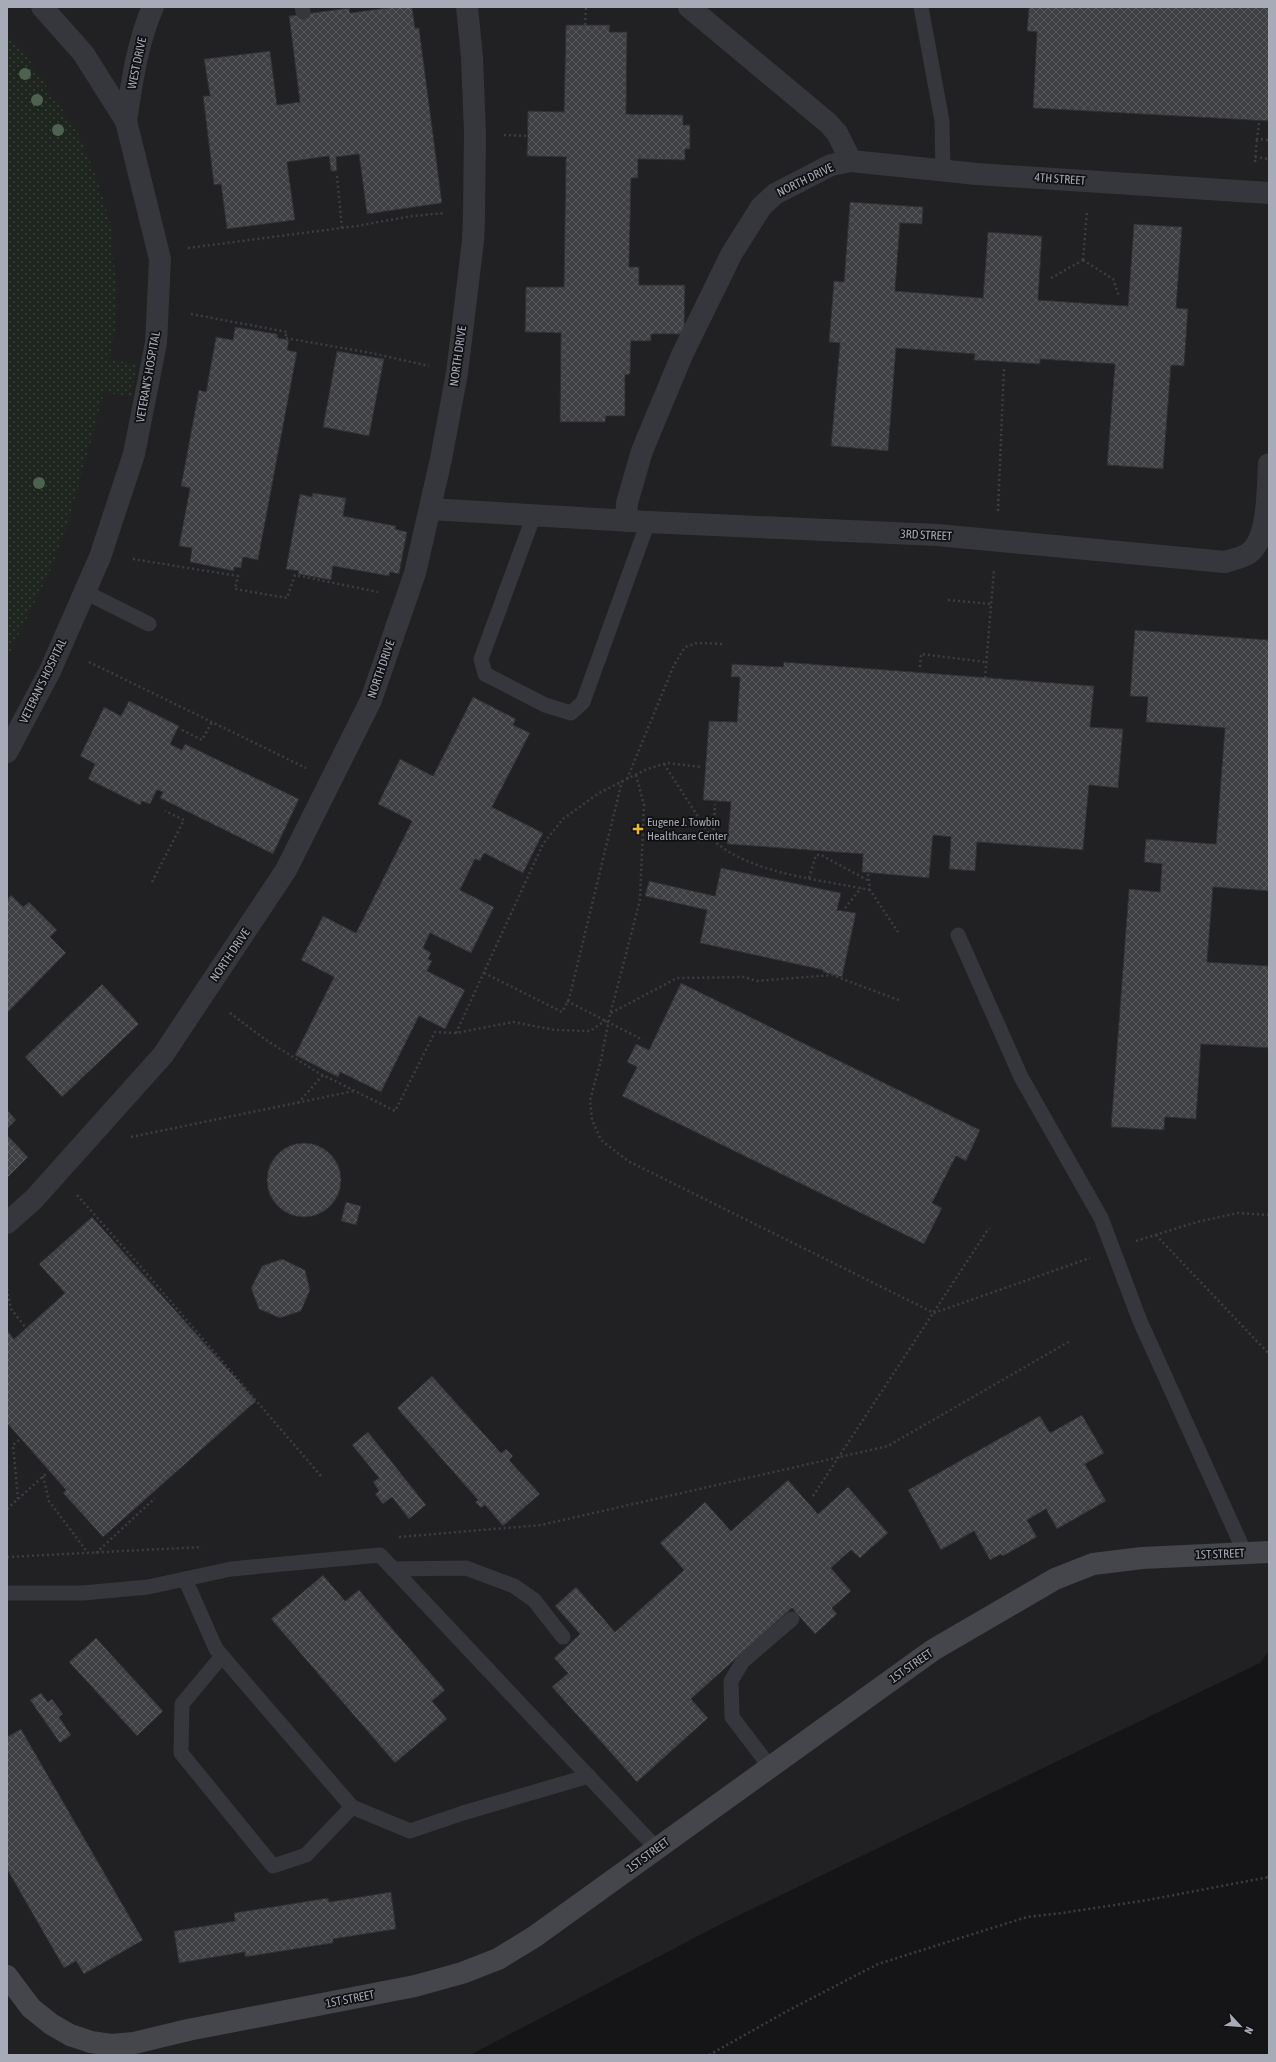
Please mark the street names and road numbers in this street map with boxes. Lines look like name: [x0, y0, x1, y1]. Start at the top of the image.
street label: WEST DRIVE: [125, 36, 149, 90]
street label: NORTH DRIVE: [775, 160, 835, 200]
street label: 4TH STREET: [1034, 170, 1087, 188]
street label: NORTH DRIVE: [447, 325, 469, 387]
street label: VETERAN'S HOSPITAL: [133, 330, 163, 424]
street label: 3RD STREET: [900, 527, 953, 543]
street label: VETERAN'S HOSPITAL: [16, 636, 70, 726]
street label: NORTH DRIVE: [364, 638, 398, 700]
street label: NORTH DRIVE: [207, 926, 253, 984]
street label: 1ST STREET: [1195, 1546, 1246, 1562]
street label: 1ST STREET: [887, 1646, 936, 1686]
street label: 1ST STREET: [624, 1834, 673, 1875]
street label: 1ST STREET: [324, 1987, 376, 2011]

